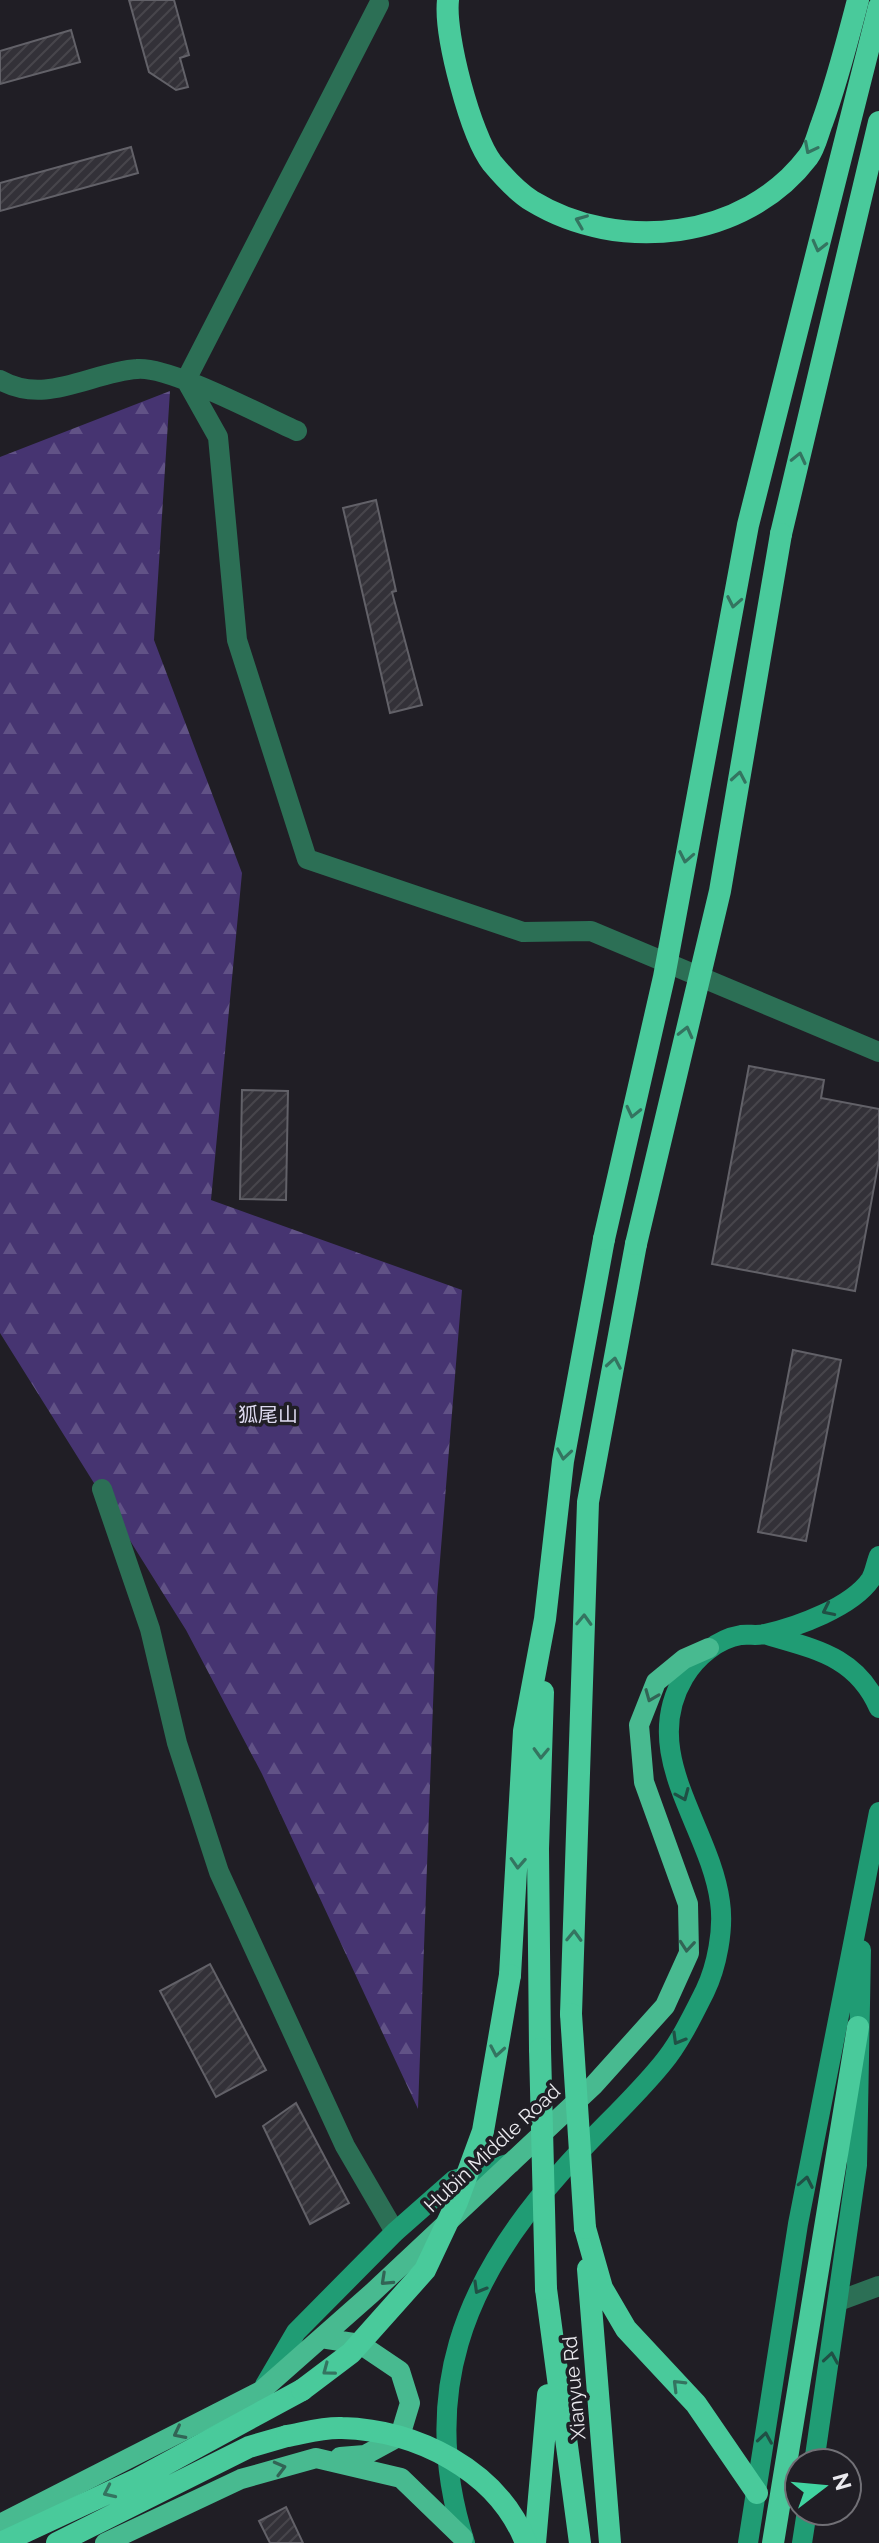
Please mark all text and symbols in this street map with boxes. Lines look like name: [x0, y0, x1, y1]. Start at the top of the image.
one-way arrow: [805, 140, 820, 154]
one-way arrow: [575, 214, 589, 231]
one-way arrow: [811, 238, 828, 252]
one-way arrow: [790, 452, 807, 466]
one-way arrow: [726, 595, 743, 609]
one-way arrow: [730, 770, 747, 784]
one-way arrow: [679, 851, 696, 864]
one-way arrow: [677, 1025, 694, 1039]
one-way arrow: [625, 1105, 642, 1118]
one-way arrow: [604, 1356, 621, 1369]
park label: 狐尾山: [238, 1403, 298, 1427]
one-way arrow: [556, 1447, 573, 1461]
one-way arrow: [822, 1600, 837, 1616]
one-way arrow: [576, 1613, 593, 1626]
one-way arrow: [644, 1688, 660, 1702]
one-way arrow: [532, 1747, 549, 1760]
one-way arrow: [673, 1787, 689, 1801]
one-way arrow: [510, 1857, 527, 1870]
one-way arrow: [565, 1929, 582, 1942]
one-way arrow: [679, 1939, 696, 1952]
one-way arrow: [672, 2030, 688, 2045]
one-way arrow: [489, 2045, 506, 2058]
street label: Hubin Middle Road: [419, 2079, 565, 2217]
one-way arrow: [797, 2175, 814, 2189]
one-way arrow: [381, 2270, 396, 2284]
one-way arrow: [473, 2280, 489, 2294]
street label: Xianyue Rd: [558, 2335, 590, 2441]
one-way arrow: [822, 2351, 839, 2365]
one-way arrow: [322, 2361, 336, 2375]
one-way arrow: [672, 2380, 687, 2395]
one-way arrow: [172, 2423, 187, 2439]
one-way arrow: [756, 2431, 773, 2445]
north arrow: [783, 2447, 863, 2527]
one-way arrow: [272, 2461, 286, 2478]
text: N: [827, 2470, 857, 2493]
one-way arrow: [103, 2482, 118, 2498]

